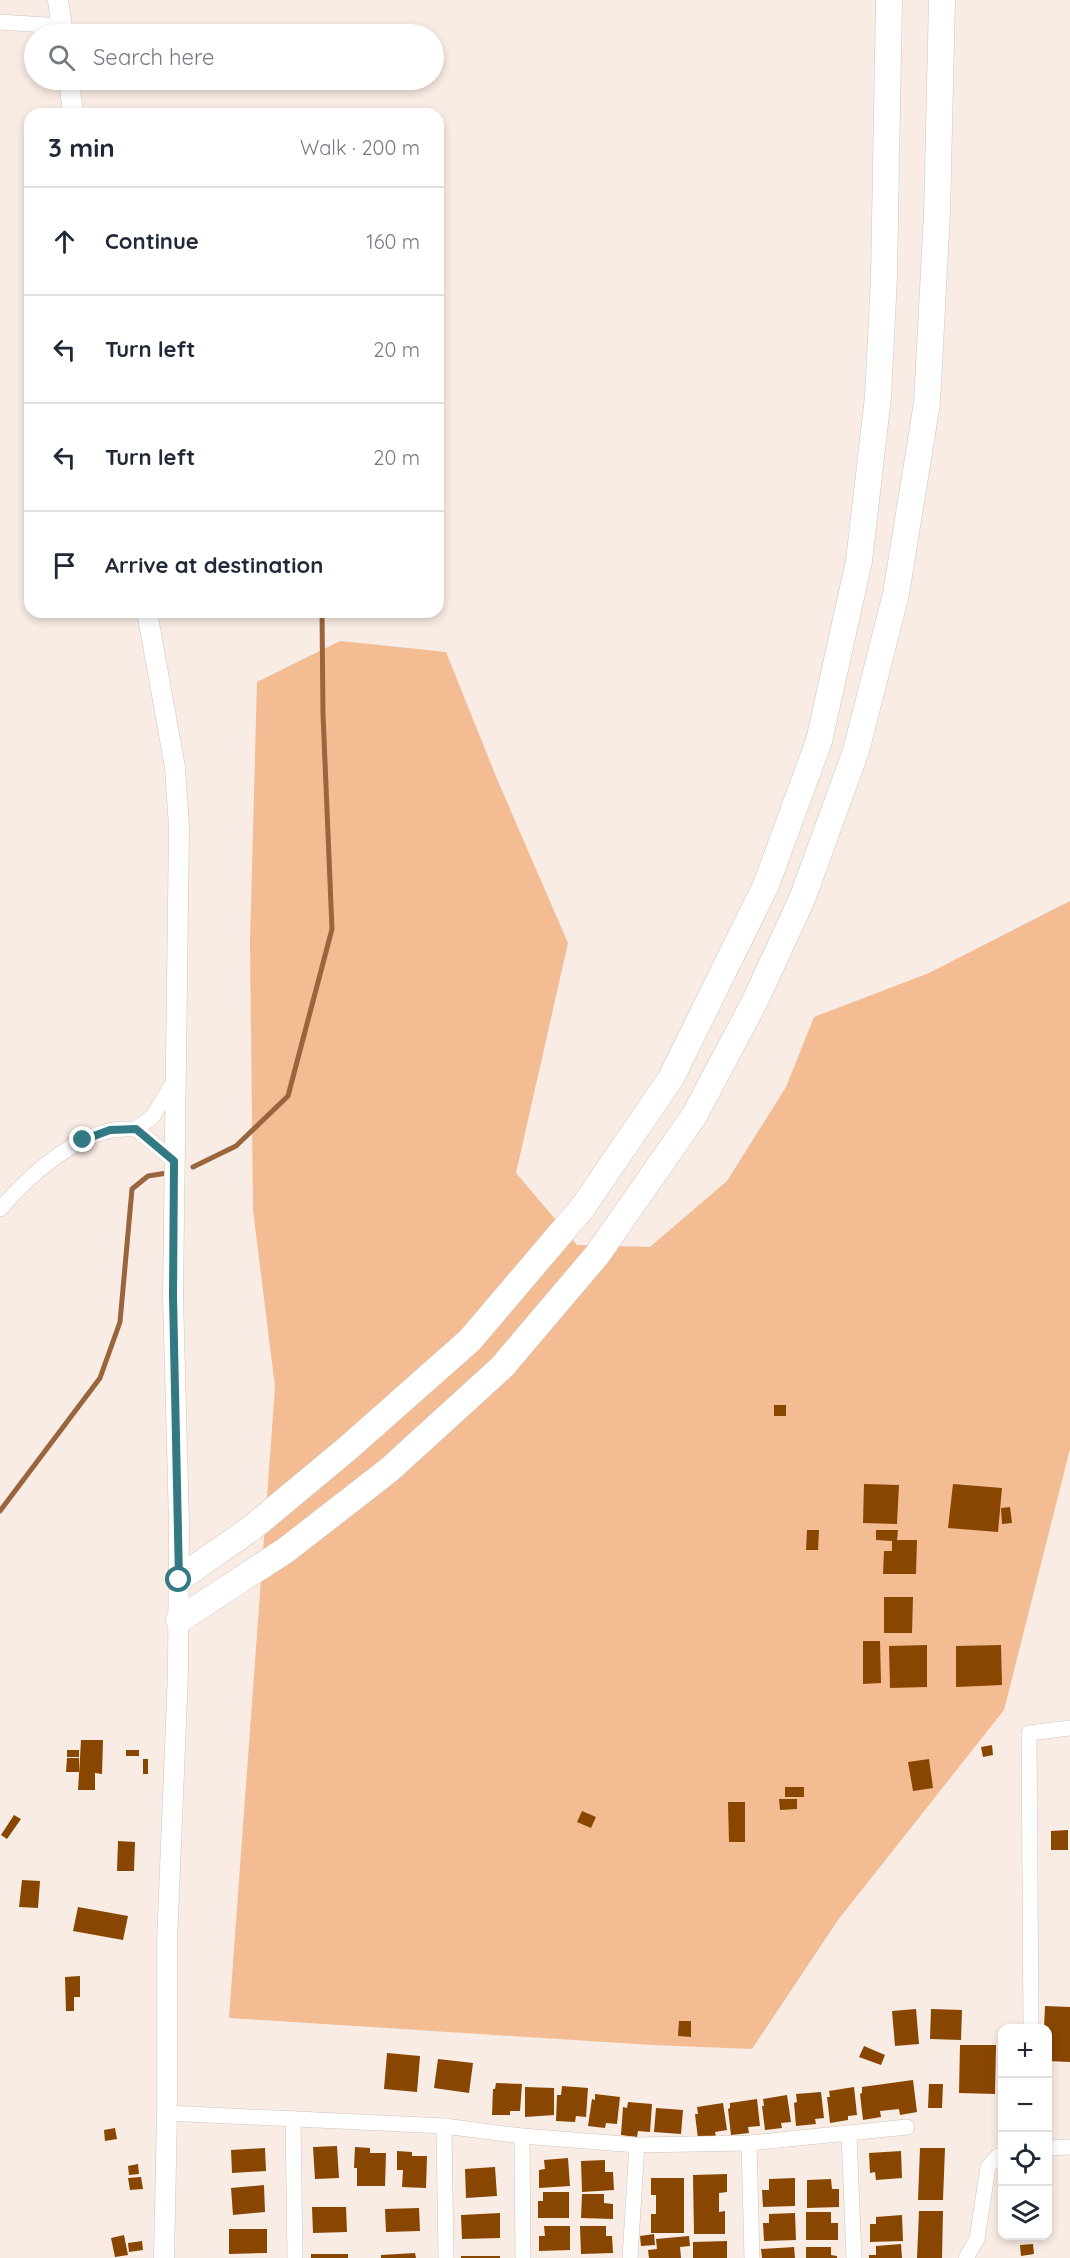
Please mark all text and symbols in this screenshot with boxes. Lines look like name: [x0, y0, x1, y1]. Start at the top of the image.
search box: [24, 24, 444, 90]
icon: search: [45, 41, 78, 74]
text: Search here: [93, 43, 214, 71]
text: 3 min: [48, 131, 115, 164]
text: Walk · 200 m: [300, 135, 420, 160]
icon: ahead: [48, 225, 81, 258]
text: Continue: [105, 227, 199, 255]
text: 160 m: [366, 229, 420, 254]
icon: left: [48, 333, 81, 366]
text: Turn left: [105, 335, 195, 363]
text: 20 m: [373, 337, 420, 362]
icon: left: [48, 441, 81, 474]
text: Turn left: [105, 443, 195, 471]
text: 20 m: [373, 445, 420, 470]
icon: arrive: [48, 549, 81, 582]
text: Arrive at destination: [105, 551, 323, 579]
route end: [69, 1126, 95, 1152]
route start: [165, 1566, 191, 1592]
map controls: [998, 2024, 1052, 2240]
button: +: [998, 2024, 1052, 2078]
button: −: [998, 2078, 1052, 2132]
button: locate: [998, 2132, 1052, 2186]
button: layers: [998, 2186, 1052, 2240]

